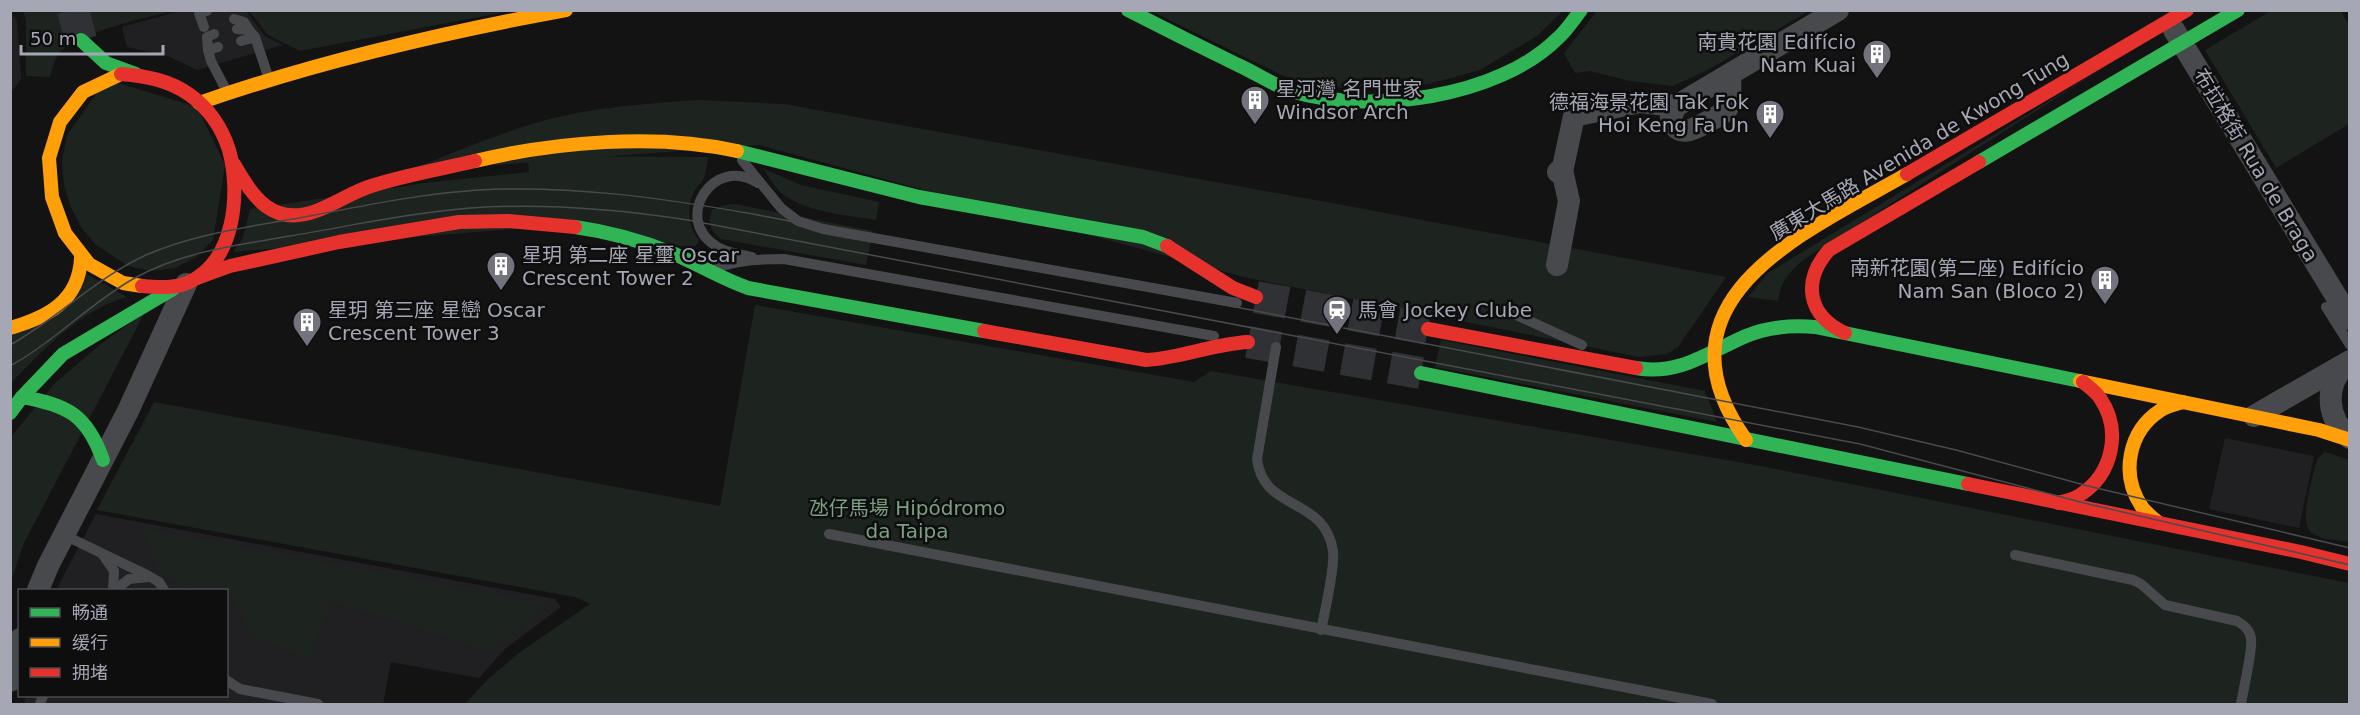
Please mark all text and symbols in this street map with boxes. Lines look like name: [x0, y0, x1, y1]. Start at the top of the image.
scale bar: [21, 18, 164, 56]
text: 50 m: [30, 28, 76, 49]
place label: 南貴花園 Edifício Nam Kuai: [1697, 30, 1856, 77]
building icon: 南貴花園 Edifício Nam Kuai: [1861, 38, 1893, 80]
street label: 廣東大馬路 Avenida de Kwong Tung: [1765, 47, 2073, 245]
street label: 布拉格街 Rua de Braga: [2189, 64, 2323, 266]
place label: 星河灣 名門世家 Windsor Arch: [1276, 77, 1422, 124]
building icon: 星河灣 名門世家 Windsor Arch: [1239, 84, 1271, 126]
place label: 德福海景花園 Tak Fok Hoi Keng Fa Un: [1549, 90, 1749, 137]
building icon: 德福海景花園 Tak Fok Hoi Keng Fa Un: [1754, 98, 1786, 140]
place label: 星玥 第二座 星璽 Oscar Crescent Tower 2: [522, 243, 739, 290]
building icon: 星玥 第二座 星璽 Oscar Crescent Tower 2: [485, 250, 517, 292]
place label: 南新花園(第二座) Edifício Nam San (Bloco 2): [1850, 256, 2084, 303]
building icon: 南新花園(第二座) Edifício Nam San (Bloco 2): [2089, 264, 2121, 306]
station icon: 馬會 Jockey Clube: [1321, 294, 1353, 336]
place label: 星玥 第三座 星巒 Oscar Crescent Tower 3: [328, 298, 545, 345]
place label: 馬會 Jockey Clube: [1358, 298, 1532, 322]
building icon: 星玥 第三座 星巒 Oscar Crescent Tower 3: [291, 306, 323, 348]
park label: 氹仔馬場 Hipódromo da Taipa: [809, 496, 1005, 543]
legend: [18, 589, 228, 697]
text: 畅通: [72, 602, 108, 623]
text: 缓行: [72, 632, 108, 653]
text: 拥堵: [72, 662, 108, 683]

